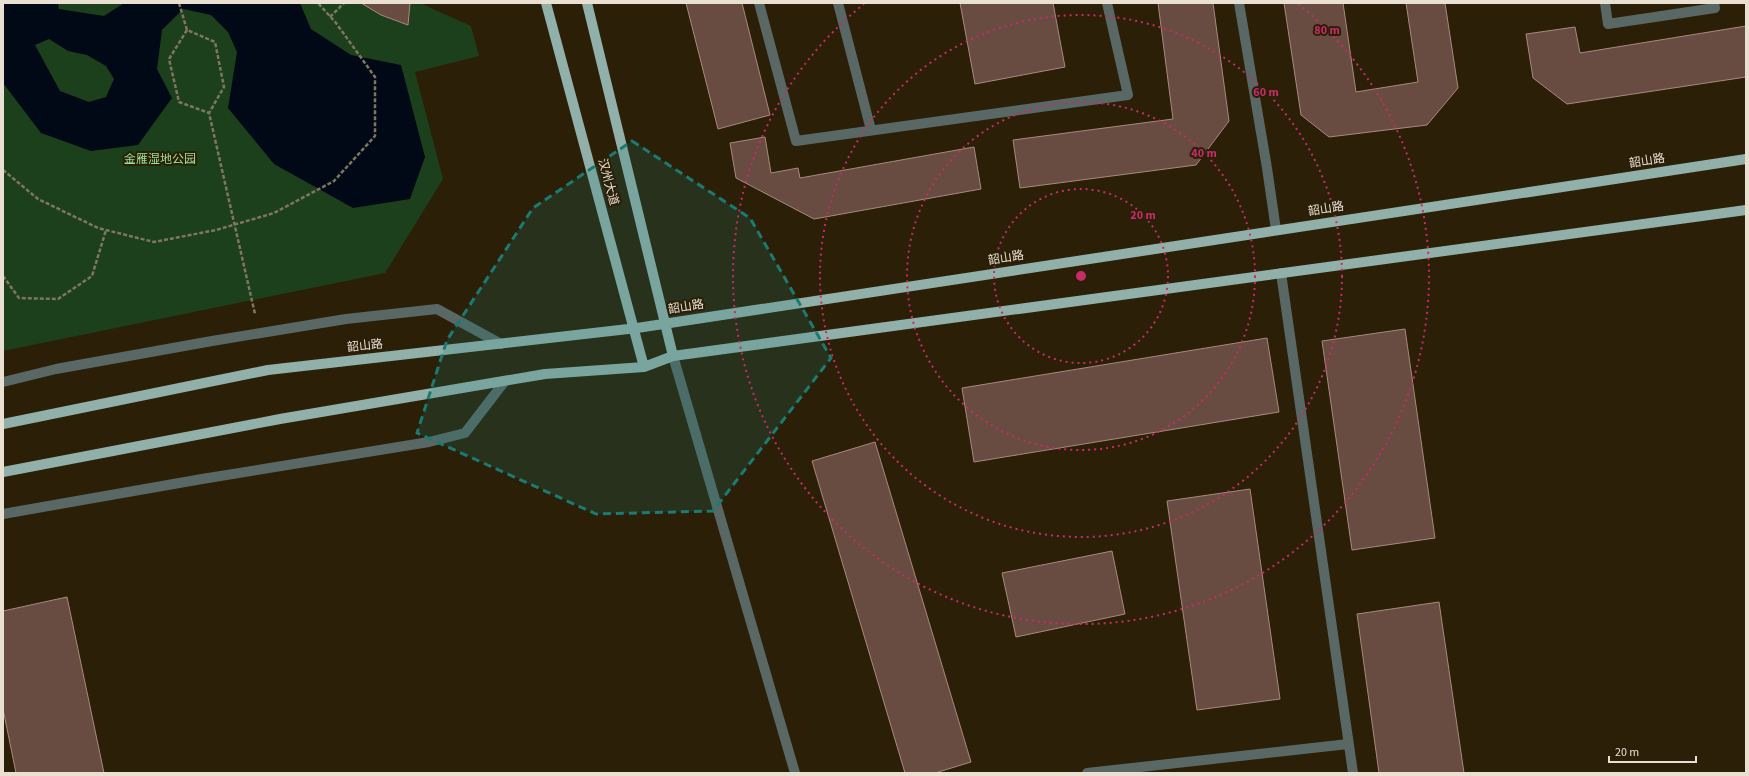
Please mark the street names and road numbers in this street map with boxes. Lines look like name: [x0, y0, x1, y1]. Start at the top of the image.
street label: 韶山路: [1628, 150, 1666, 172]
street label: 汉州大道: [594, 157, 622, 207]
street label: 韶山路: [1307, 198, 1345, 220]
street label: 韶山路: [987, 247, 1025, 269]
street label: 韶山路: [667, 296, 705, 318]
street label: 韶山路: [346, 336, 384, 356]

